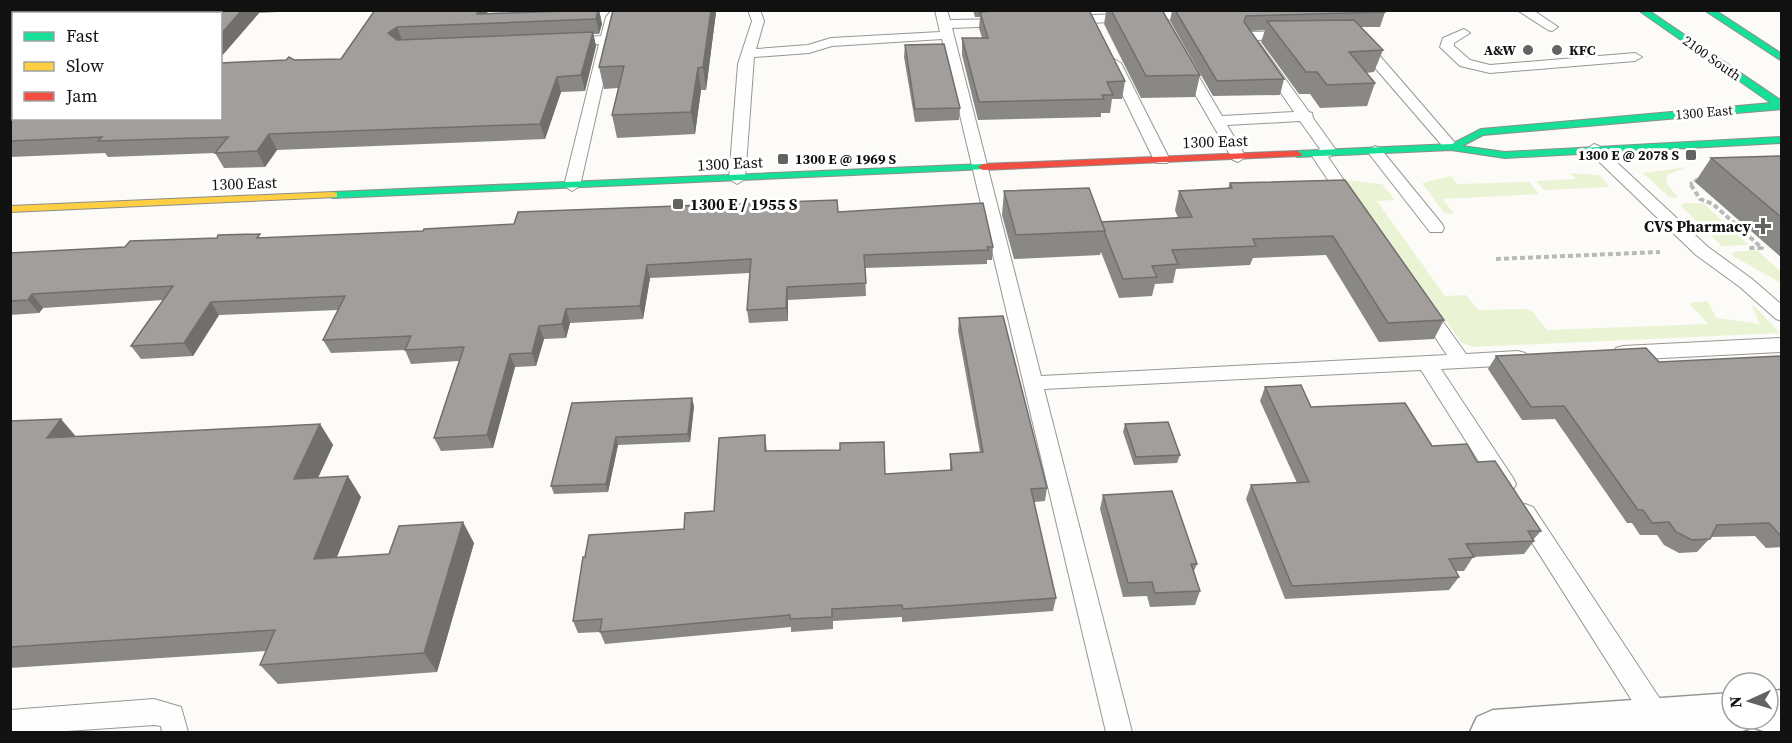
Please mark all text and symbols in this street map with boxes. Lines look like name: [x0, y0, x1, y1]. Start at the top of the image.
legend: [12, 12, 222, 120]
text: Fast: [66, 23, 99, 48]
street label: 2100 South: [1679, 31, 1745, 85]
place label: A&W: [1484, 40, 1516, 60]
place label: KFC: [1569, 40, 1596, 60]
marker: A&W: [1521, 43, 1535, 57]
marker: KFC: [1550, 43, 1564, 57]
text: Slow: [66, 53, 104, 78]
text: Jam: [65, 83, 98, 108]
street label: 1300 East: [1675, 99, 1734, 124]
street label: 1300 East: [1182, 129, 1249, 153]
place label: 1300 E @ 2078 S: [1578, 145, 1679, 165]
marker: 1300 E @ 2078 S: [1684, 148, 1698, 162]
place label: 1300 E @ 1969 S: [795, 149, 896, 169]
street label: 1300 East: [697, 150, 764, 176]
marker: 1300 E @ 1969 S: [776, 152, 790, 166]
street label: 1300 East: [211, 171, 278, 195]
place label: 1300 E / 1955 S: [690, 193, 798, 215]
marker: 1300 E / 1955 S: [671, 197, 685, 211]
place label: CVS Pharmacy: [1644, 215, 1751, 237]
marker: CVS Pharmacy: [1756, 219, 1770, 233]
north arrow: [1720, 671, 1780, 731]
text: N: [1724, 695, 1746, 709]

